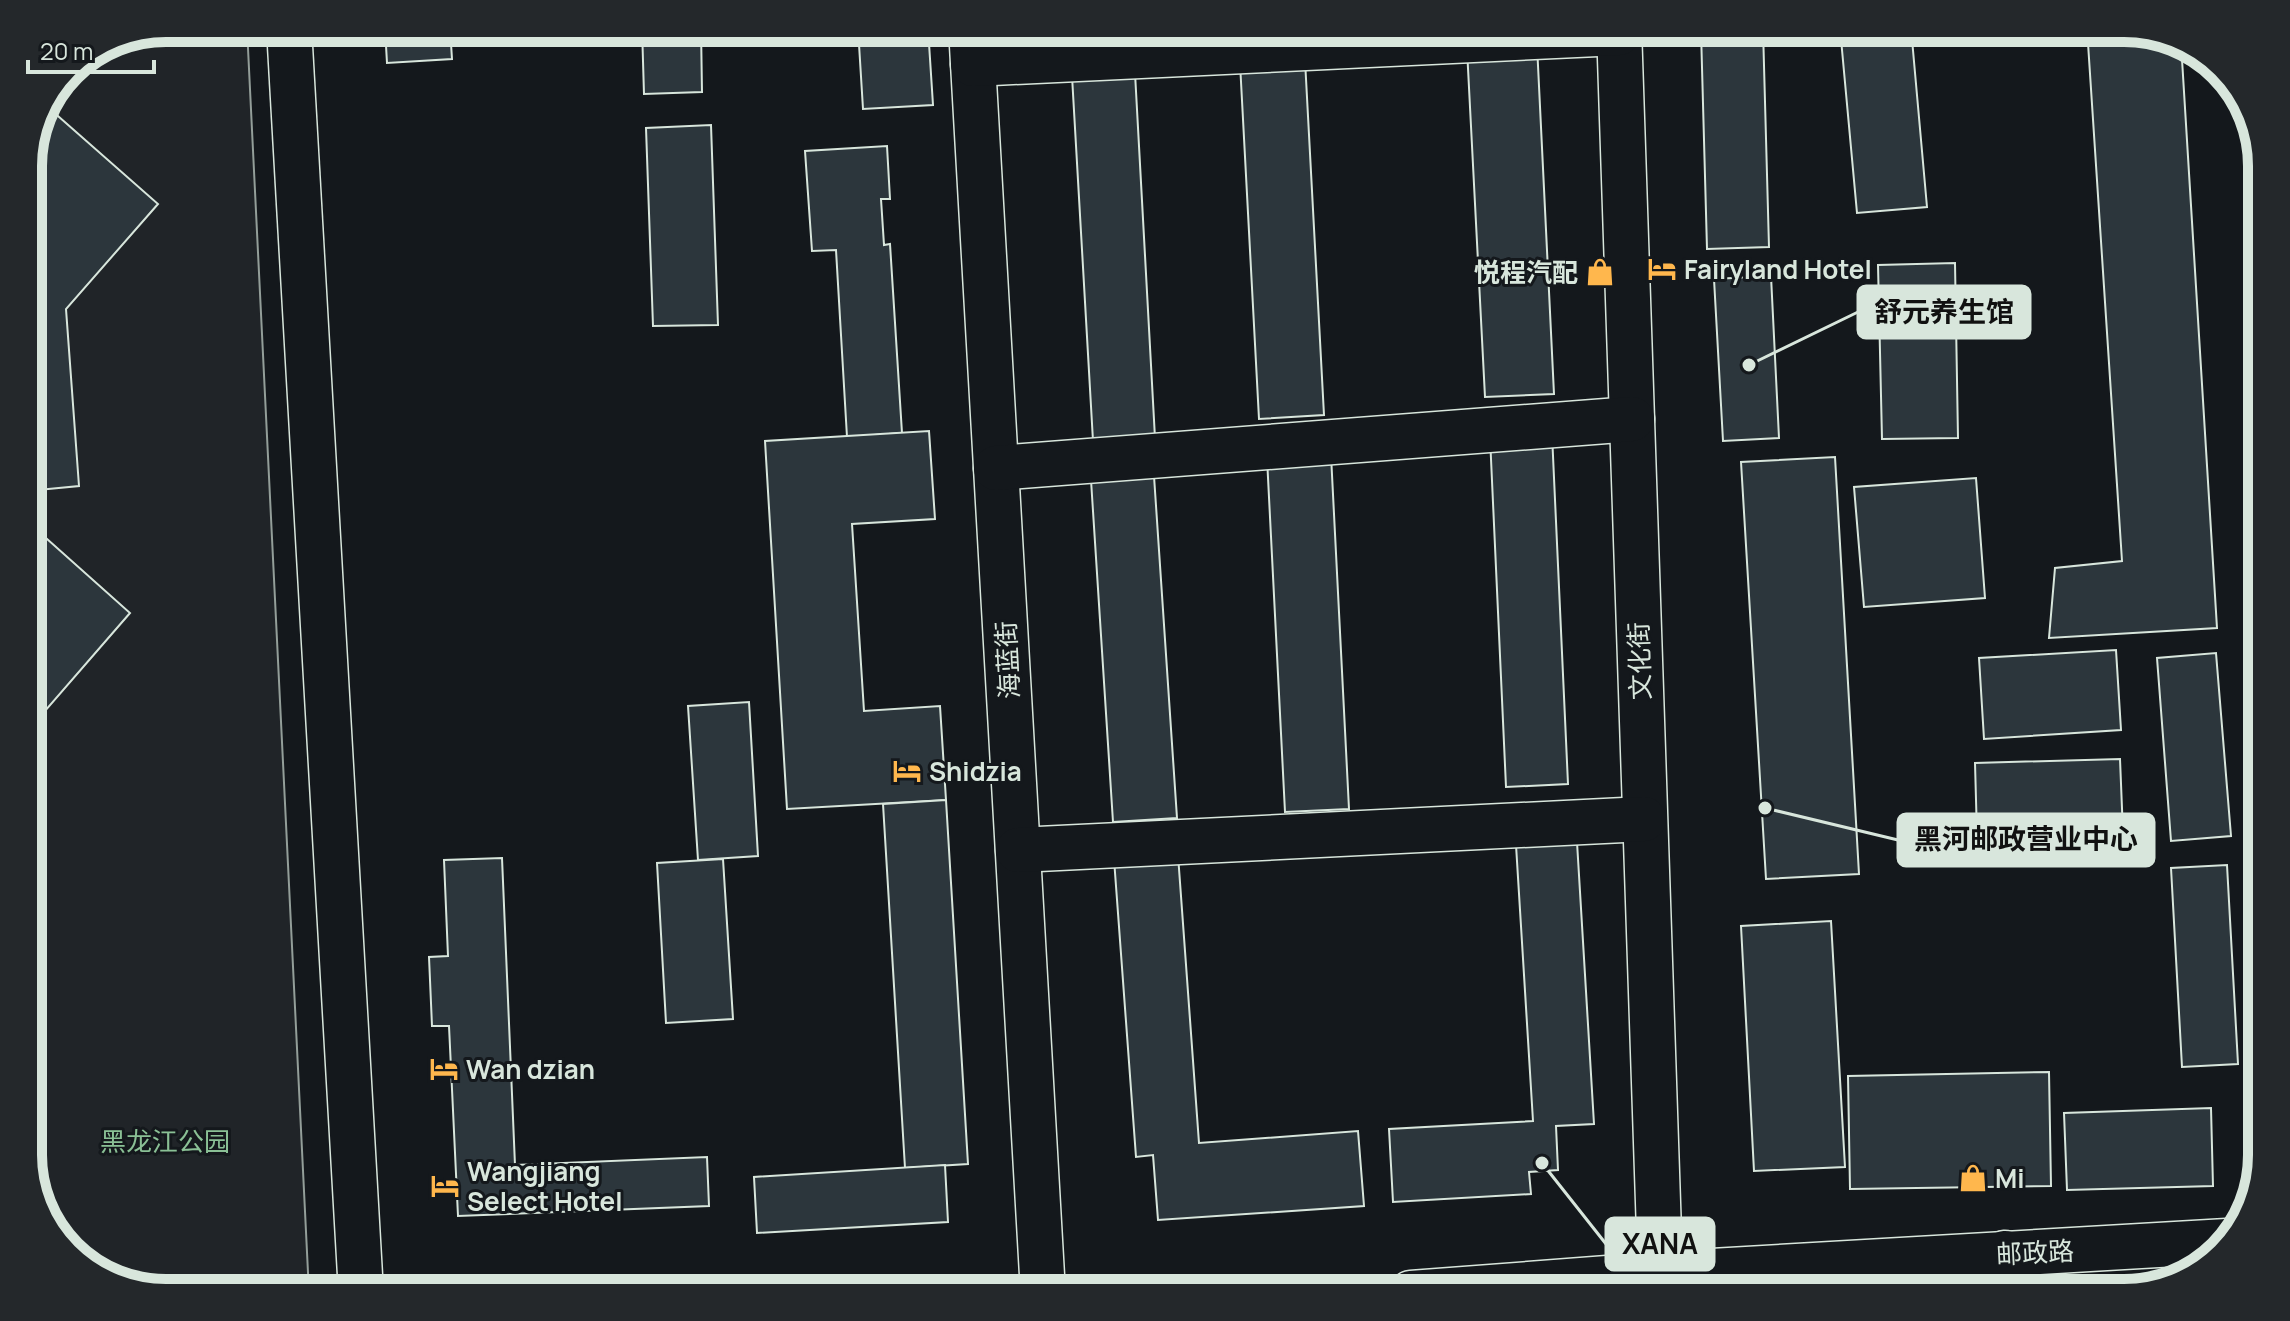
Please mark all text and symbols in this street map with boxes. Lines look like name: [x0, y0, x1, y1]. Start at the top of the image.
scale bar: [28, 24, 154, 74]
text: 20 m: [40, 34, 93, 67]
place label: Fairyland Hotel: [1684, 251, 1872, 287]
place label: 悦程汽配: [1474, 254, 1578, 290]
hotel icon: Fairyland Hotel: [1647, 254, 1677, 284]
shop icon: 悦程汽配: [1585, 257, 1615, 287]
callout: 舒元养生馆: [1858, 286, 2030, 338]
text: 舒元养生馆: [1874, 292, 2014, 330]
street label: 海蓝街: [987, 620, 1027, 700]
street label: 文化街: [1620, 621, 1658, 701]
place label: Shidzia: [929, 753, 1022, 789]
hotel icon: Shidzia: [892, 756, 922, 786]
callout: 黑河邮政营业中心: [1898, 814, 2154, 866]
text: 黑河邮政营业中心: [1914, 819, 2138, 857]
place label: Wan dzian: [466, 1051, 595, 1087]
hotel icon: Wan dzian: [429, 1054, 459, 1084]
park label: 黑龙江公园: [100, 1123, 230, 1159]
place label: Wangjiang Select Hotel: [467, 1153, 622, 1219]
place label: Mi: [1995, 1160, 2025, 1196]
shop icon: Mi: [1958, 1163, 1988, 1193]
hotel icon: Wangjiang Select Hotel: [430, 1171, 460, 1201]
callout: XANA: [1606, 1218, 1714, 1270]
text: XANA: [1622, 1224, 1698, 1262]
street label: 邮政路: [1995, 1232, 2075, 1272]

